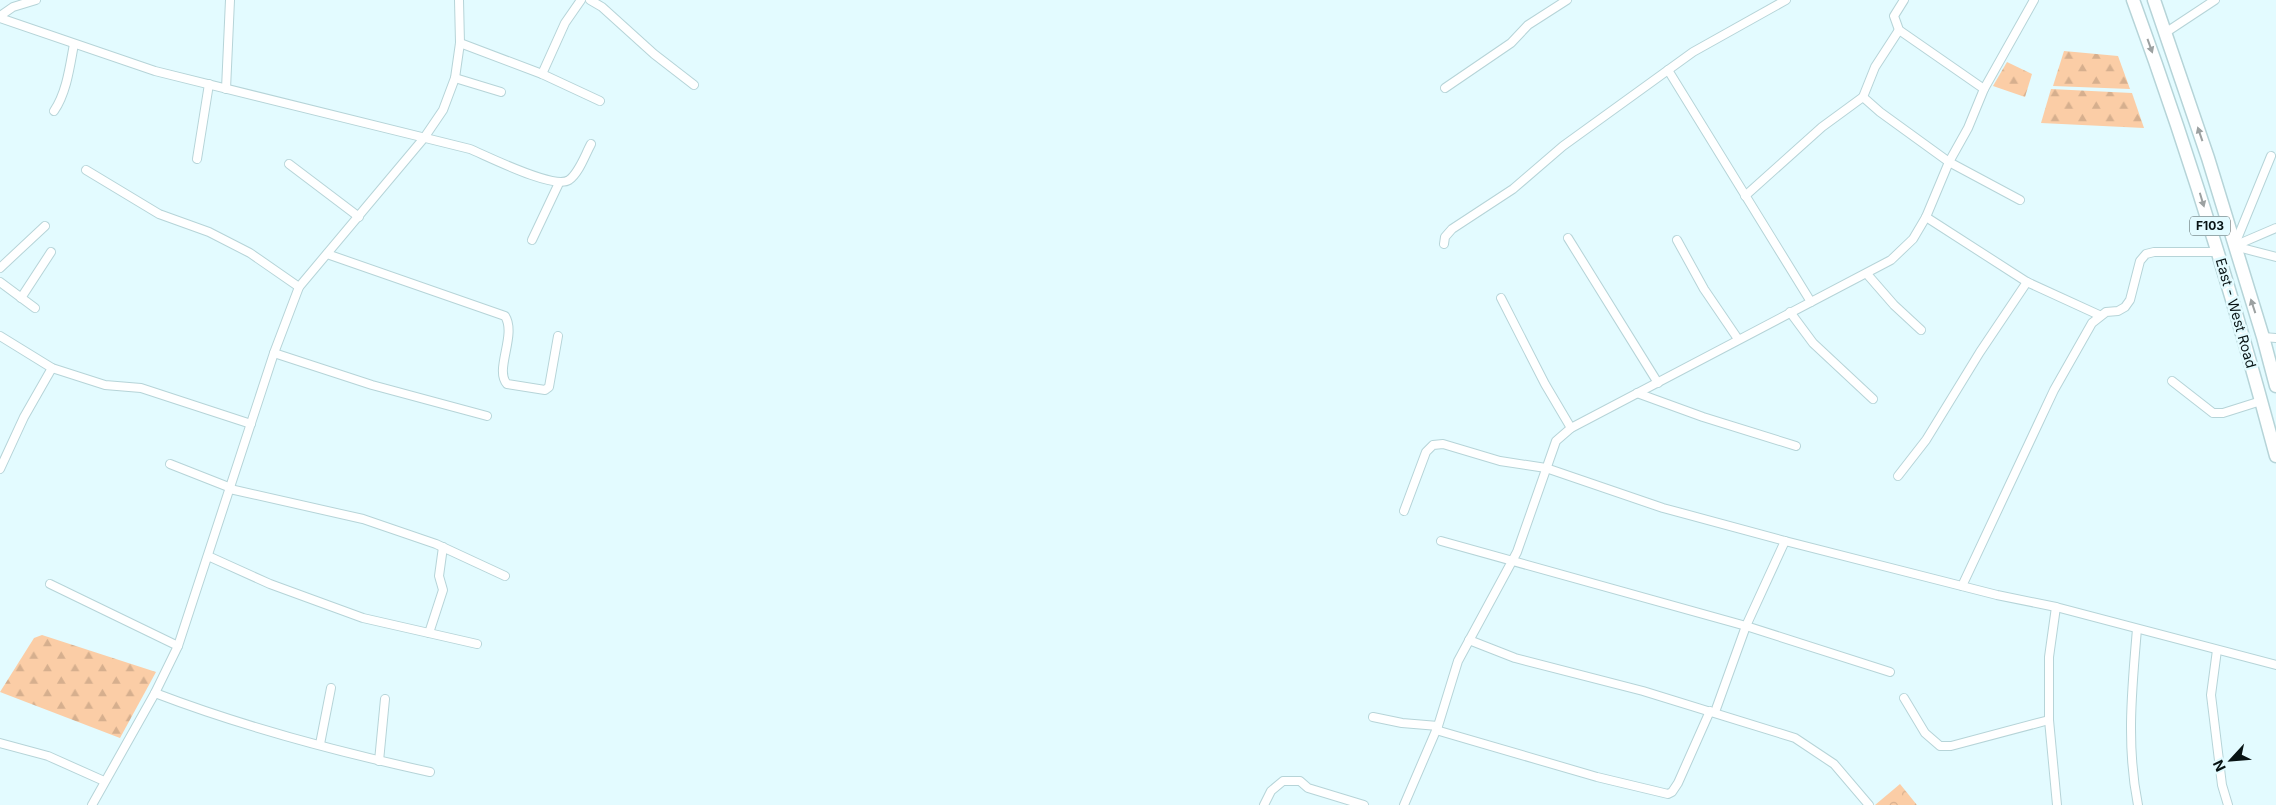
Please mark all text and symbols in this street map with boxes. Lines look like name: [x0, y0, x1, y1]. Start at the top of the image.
one-way arrow: [2146, 39, 2154, 54]
one-way arrow: [2195, 126, 2203, 141]
one-way arrow: [2199, 192, 2207, 207]
road number: F103: [2190, 217, 2230, 236]
street label: East - West Road: [2213, 256, 2260, 370]
one-way arrow: [2249, 298, 2257, 313]
north arrow: [2206, 735, 2256, 785]
text: N: [2209, 757, 2229, 774]

